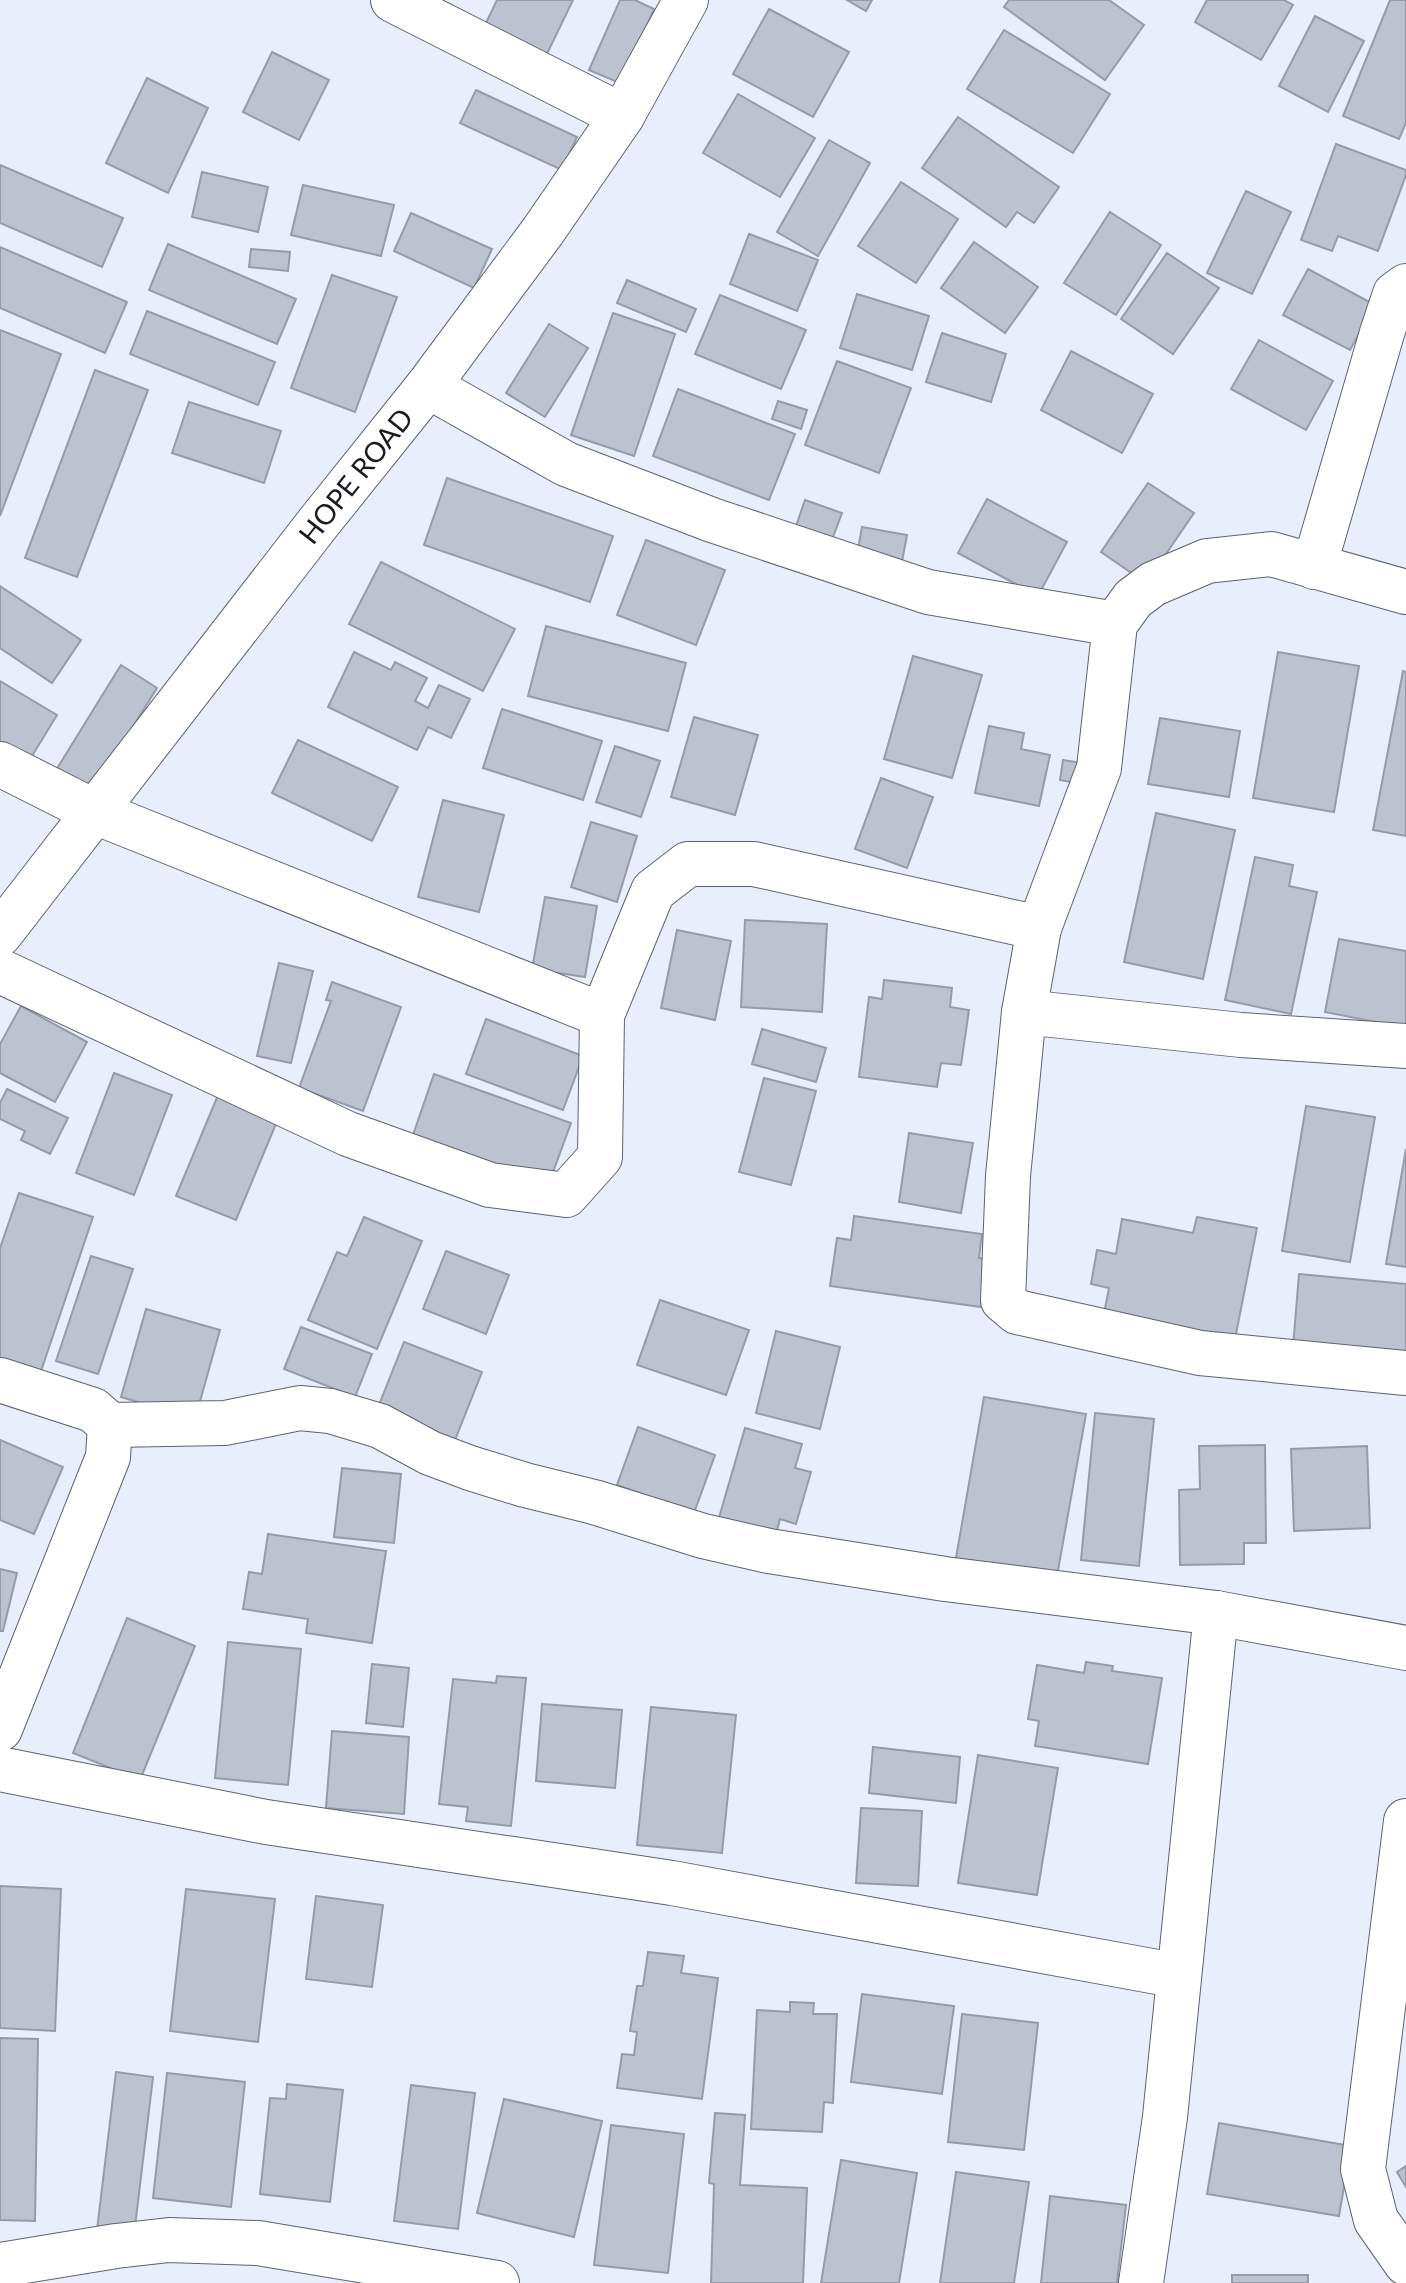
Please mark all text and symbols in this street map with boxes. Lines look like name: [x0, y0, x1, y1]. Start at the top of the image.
street label: HOPE ROAD: [291, 401, 419, 550]

